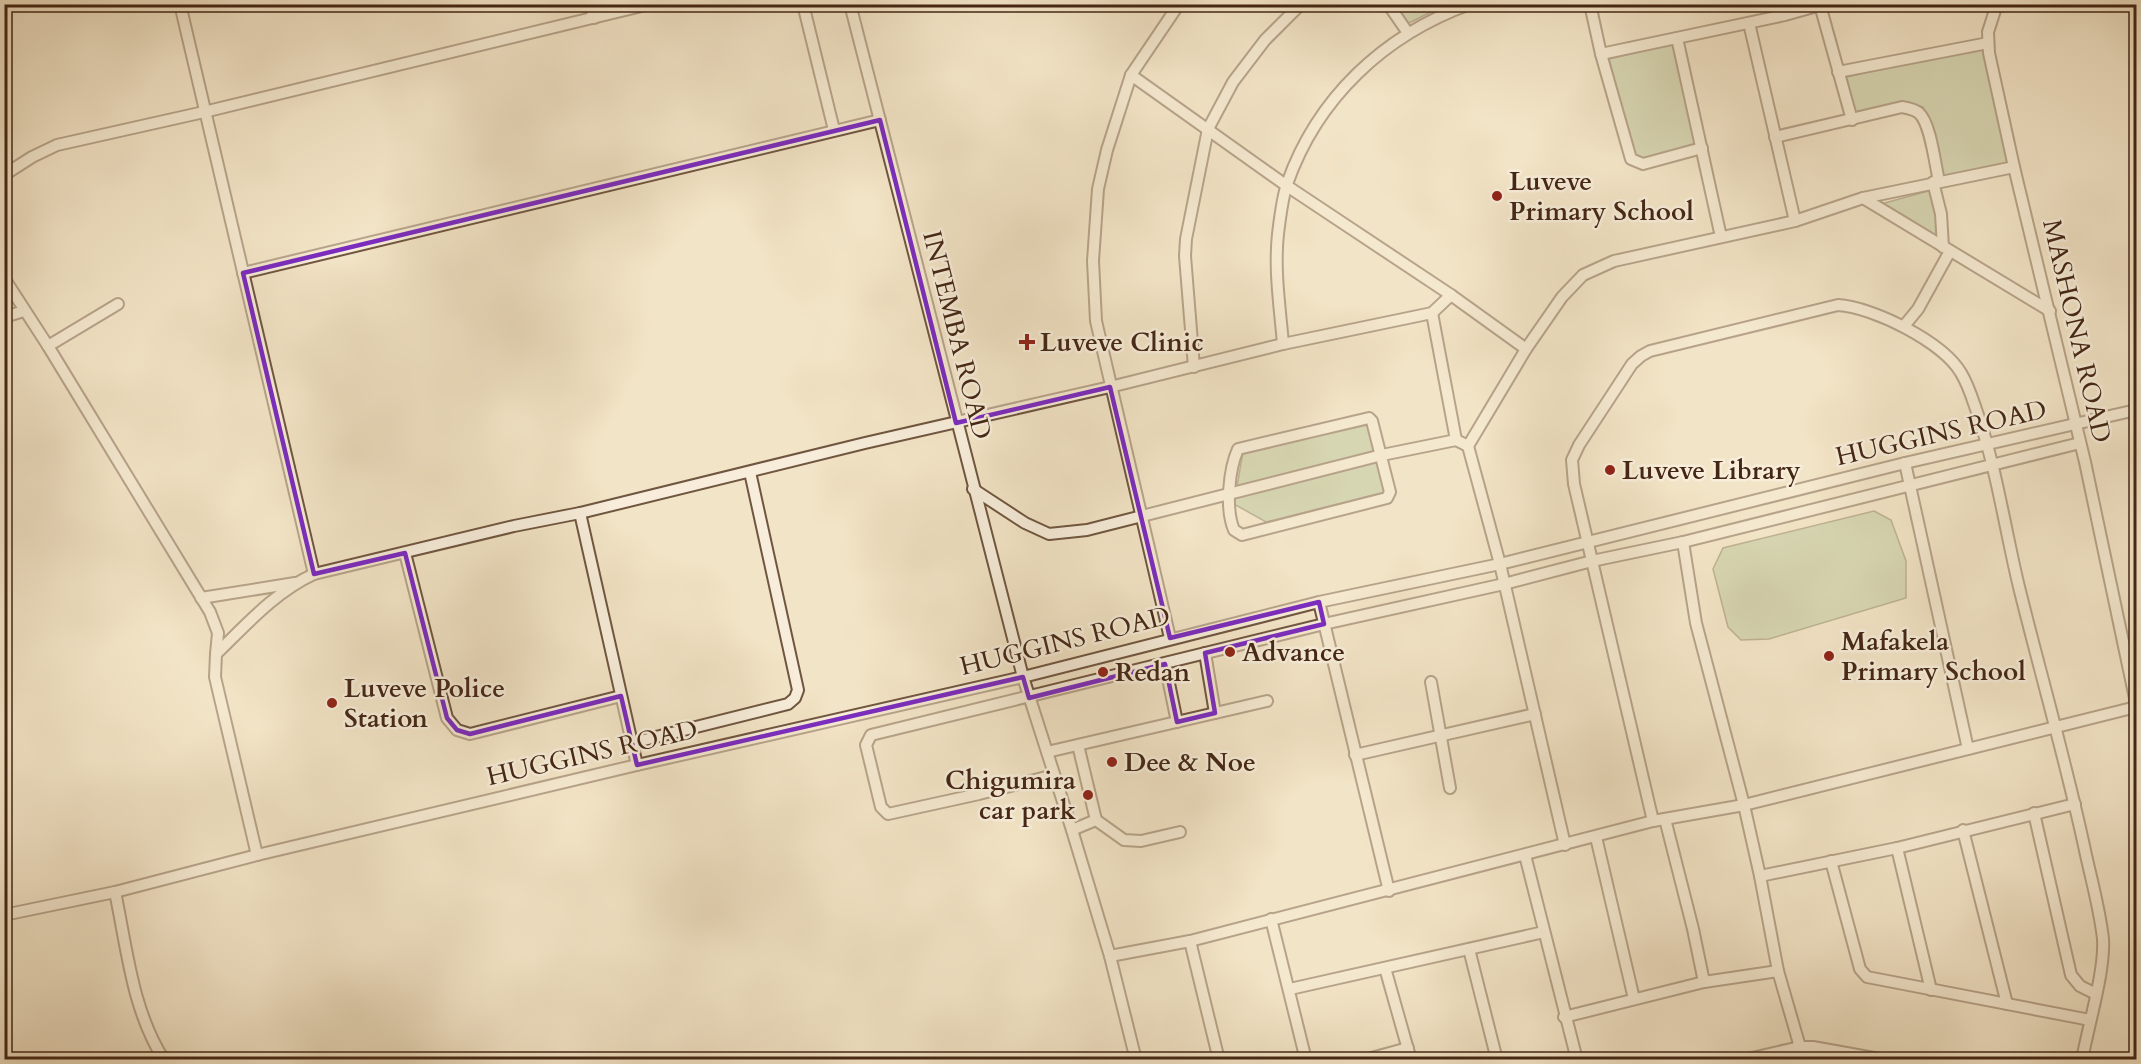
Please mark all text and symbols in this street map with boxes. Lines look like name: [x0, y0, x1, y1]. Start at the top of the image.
place label: Luveve Primary School: [1509, 164, 1694, 229]
marker: Luveve Primary School: [1490, 189, 1504, 203]
street label: MASHONA ROAD: [2034, 216, 2120, 446]
street label: INTEMBA ROAD: [914, 227, 1000, 443]
place label: Luveve Clinic: [1040, 325, 1204, 360]
marker: Luveve Clinic: [1018, 333, 1036, 351]
street label: HUGGINS ROAD: [1832, 392, 2050, 474]
place label: Luveve Library: [1622, 453, 1801, 488]
marker: Luveve Library: [1603, 463, 1617, 477]
street label: HUGGINS ROAD: [956, 598, 1174, 684]
place label: Mafakela Primary School: [1841, 624, 2026, 689]
place label: Advance: [1242, 635, 1345, 670]
marker: Advance: [1223, 645, 1237, 659]
marker: Mafakela Primary School: [1822, 649, 1836, 663]
place label: Redan: [1115, 655, 1191, 690]
marker: Redan: [1096, 665, 1110, 679]
place label: Luveve Police Station: [344, 671, 505, 736]
marker: Luveve Police Station: [325, 696, 339, 710]
street label: HUGGINS ROAD: [483, 712, 701, 794]
place label: Dee & Noe: [1124, 745, 1256, 780]
marker: Dee & Noe: [1105, 755, 1119, 769]
place label: Chigumira car park: [945, 763, 1077, 828]
marker: Chigumira car park: [1081, 788, 1095, 802]

